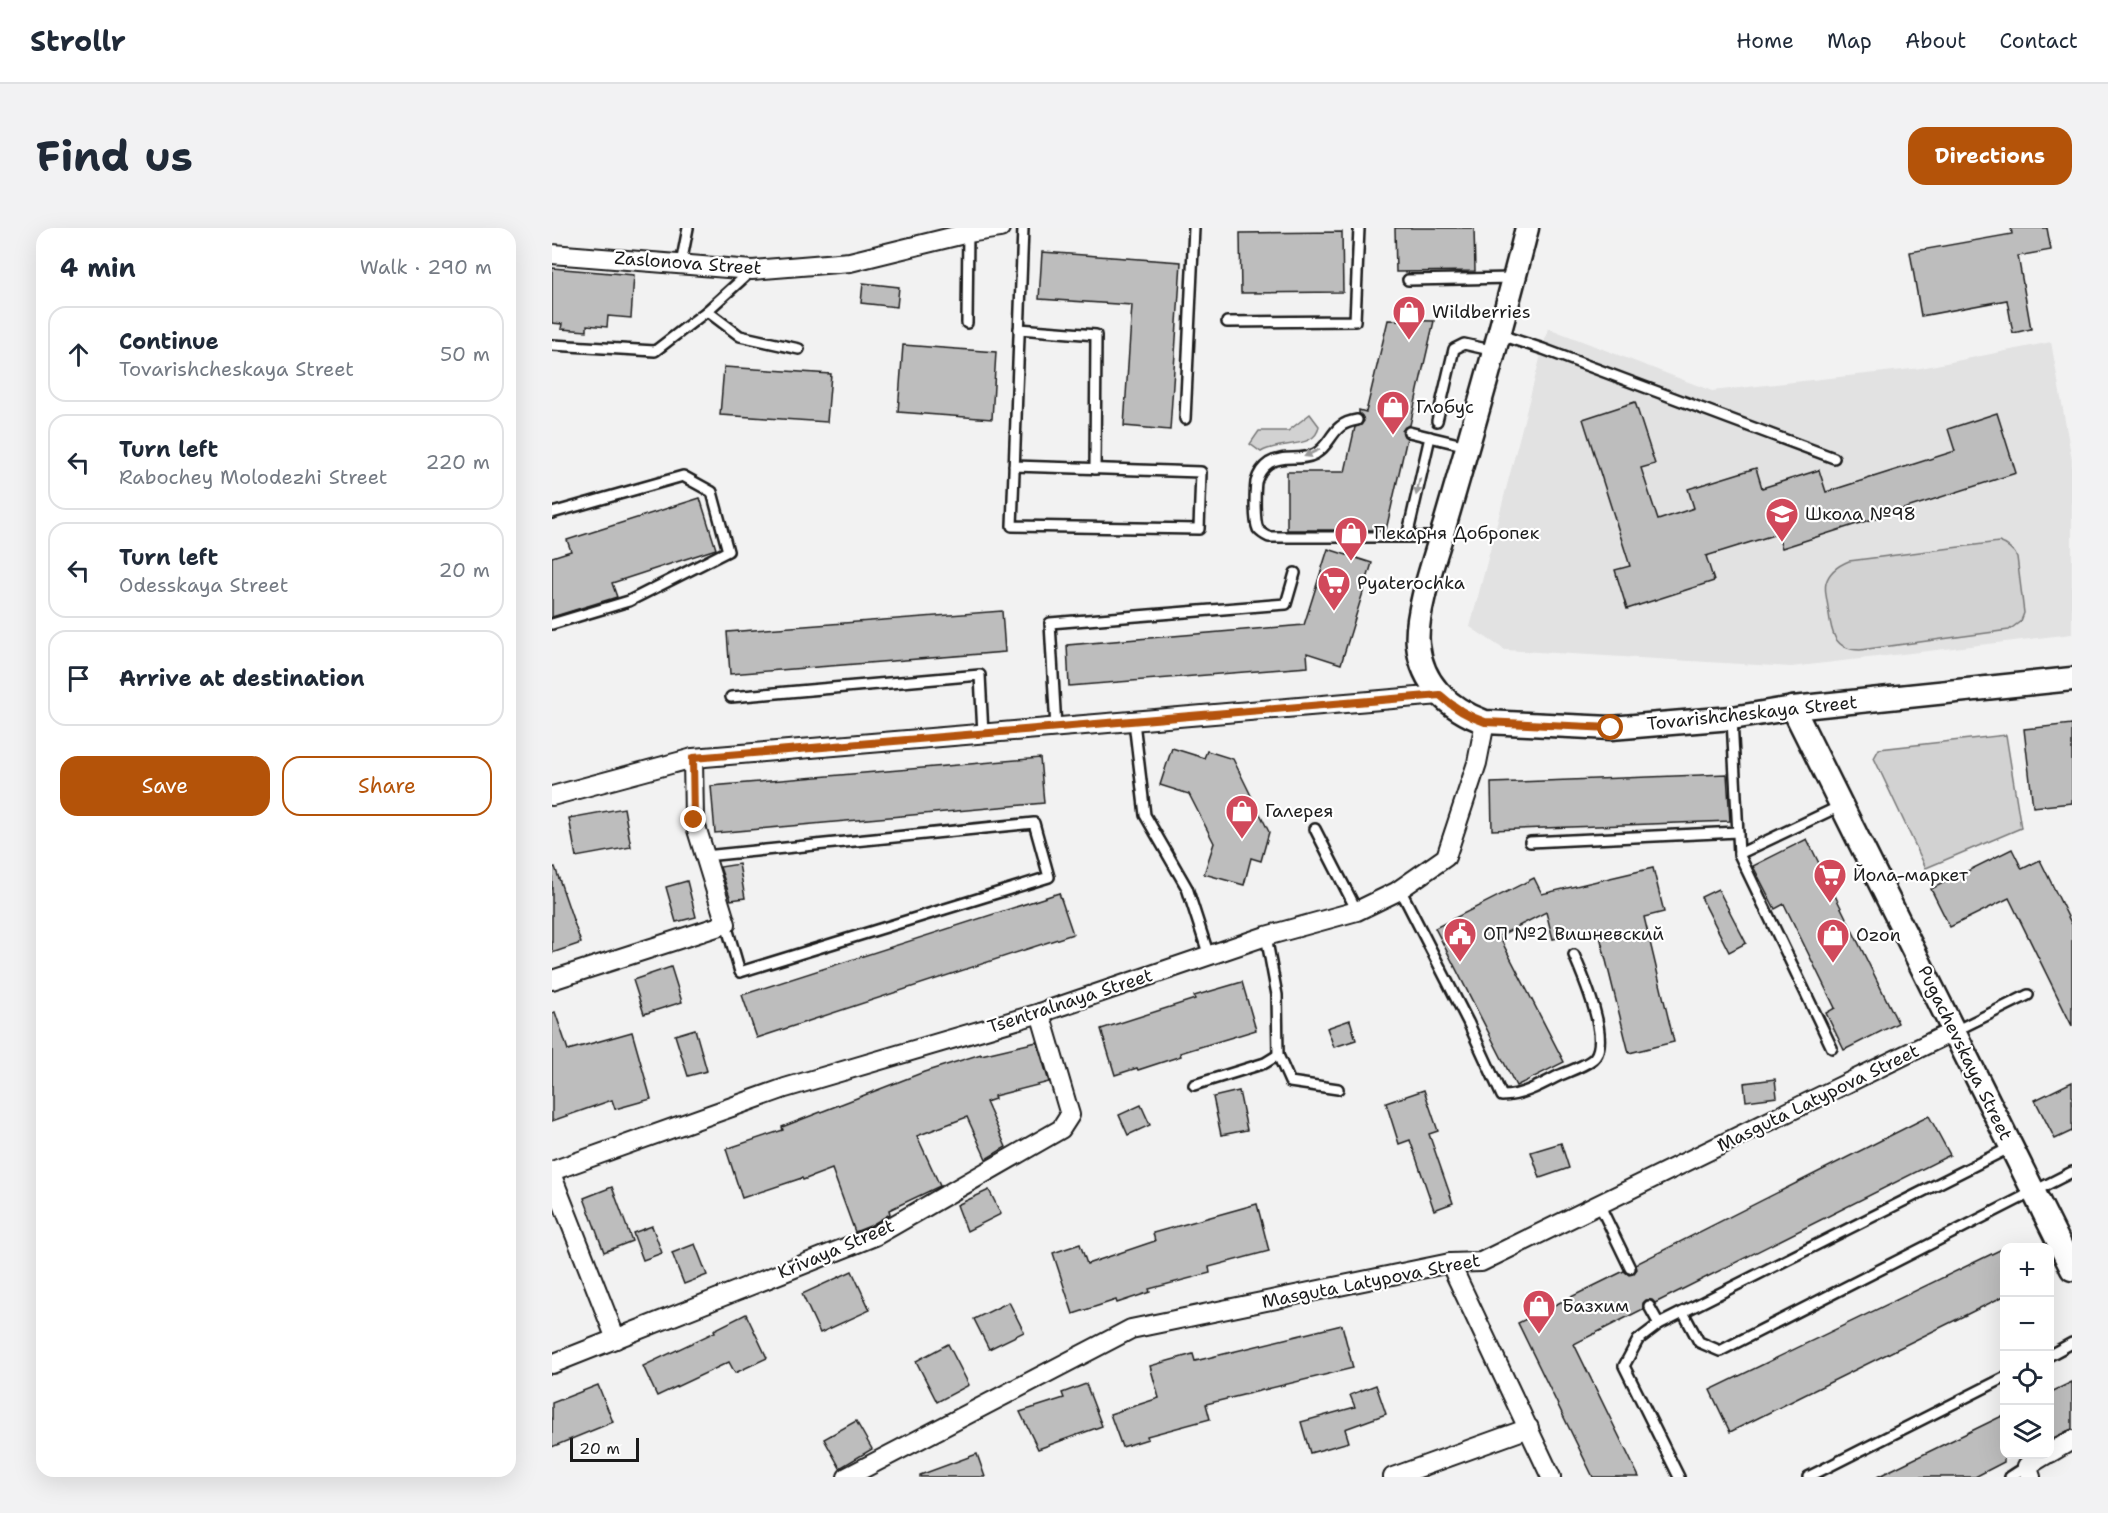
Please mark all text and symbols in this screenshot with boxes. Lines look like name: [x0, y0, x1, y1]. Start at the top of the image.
text: Strollr: [30, 22, 126, 60]
text: Home: [1736, 27, 1794, 55]
text: Map: [1827, 27, 1872, 55]
text: About: [1905, 27, 1966, 55]
text: Contact: [1999, 27, 2078, 55]
button: Directions: [1908, 127, 2072, 185]
text: Find us: [36, 128, 193, 184]
street label: Zaslonova Street: [614, 246, 763, 280]
text: 4 min: [60, 250, 136, 285]
text: Walk · 290 m: [360, 254, 492, 280]
shop icon: Wildberries: [1391, 294, 1427, 341]
place label: Wildberries: [1432, 300, 1531, 324]
text: Continue: [119, 327, 219, 356]
icon: ahead: [62, 338, 95, 371]
text: 50 m: [440, 341, 490, 367]
text: Tovarishcheskaya Street: [119, 356, 354, 382]
shop icon: Глобус: [1375, 389, 1411, 436]
place label: Глобус: [1416, 395, 1474, 419]
text: Turn left: [119, 435, 218, 464]
icon: left: [62, 446, 95, 479]
one-way arrow: [1303, 448, 1321, 458]
text: 220 m: [426, 449, 490, 475]
text: Rabochey Molodezhi Street: [119, 464, 387, 490]
one-way arrow: [1413, 478, 1423, 497]
school or university icon: Школа №98: [1764, 496, 1800, 543]
place label: Школа №98: [1805, 502, 1916, 526]
shop icon: Пекарня Добропек: [1333, 515, 1369, 562]
place label: Пекарня Добропек: [1374, 521, 1540, 545]
text: Turn left: [119, 543, 218, 572]
icon: left: [62, 554, 95, 587]
text: 20 m: [439, 557, 490, 583]
supermarket icon: Pyaterochka: [1316, 565, 1352, 612]
place label: Pyaterochka: [1357, 571, 1465, 595]
text: Odesskaya Street: [119, 572, 288, 598]
icon: arrive: [62, 662, 95, 695]
text: Arrive at destination: [119, 664, 365, 693]
street label: Tovarishcheskaya Street: [1646, 690, 1859, 736]
route start: [1597, 714, 1623, 740]
button: Save: [60, 756, 270, 816]
button: Share: [282, 756, 492, 816]
shop icon: Галерея: [1224, 793, 1260, 840]
place label: Галерея: [1265, 799, 1333, 823]
route end: [680, 806, 706, 832]
supermarket icon: Йола-маркет: [1812, 857, 1848, 904]
place label: Йола-маркет: [1853, 863, 1969, 887]
public building icon: ОП №2 Вишневский: [1442, 916, 1478, 963]
shop icon: Ozon: [1815, 917, 1851, 964]
place label: ОП №2 Вишневский: [1483, 922, 1664, 946]
place label: Ozon: [1856, 923, 1901, 947]
street label: Pugachevskaya Street: [1912, 962, 2018, 1144]
street label: Tsentralnaya Street: [984, 963, 1156, 1039]
street label: Masguta Latypova Street: [1713, 1039, 1923, 1157]
street label: Krivaya Street: [774, 1214, 898, 1284]
map controls: [2000, 1243, 2054, 1459]
button: +: [2000, 1243, 2054, 1297]
street label: Masguta Latypova Street: [1260, 1248, 1482, 1314]
shop icon: Базхим: [1521, 1288, 1557, 1335]
place label: Базхим: [1562, 1294, 1629, 1318]
button: −: [2000, 1297, 2054, 1351]
button: locate: [2000, 1351, 2054, 1405]
button: layers: [2000, 1405, 2054, 1459]
scale bar: [570, 1435, 639, 1462]
text: 20 m: [579, 1438, 620, 1459]

